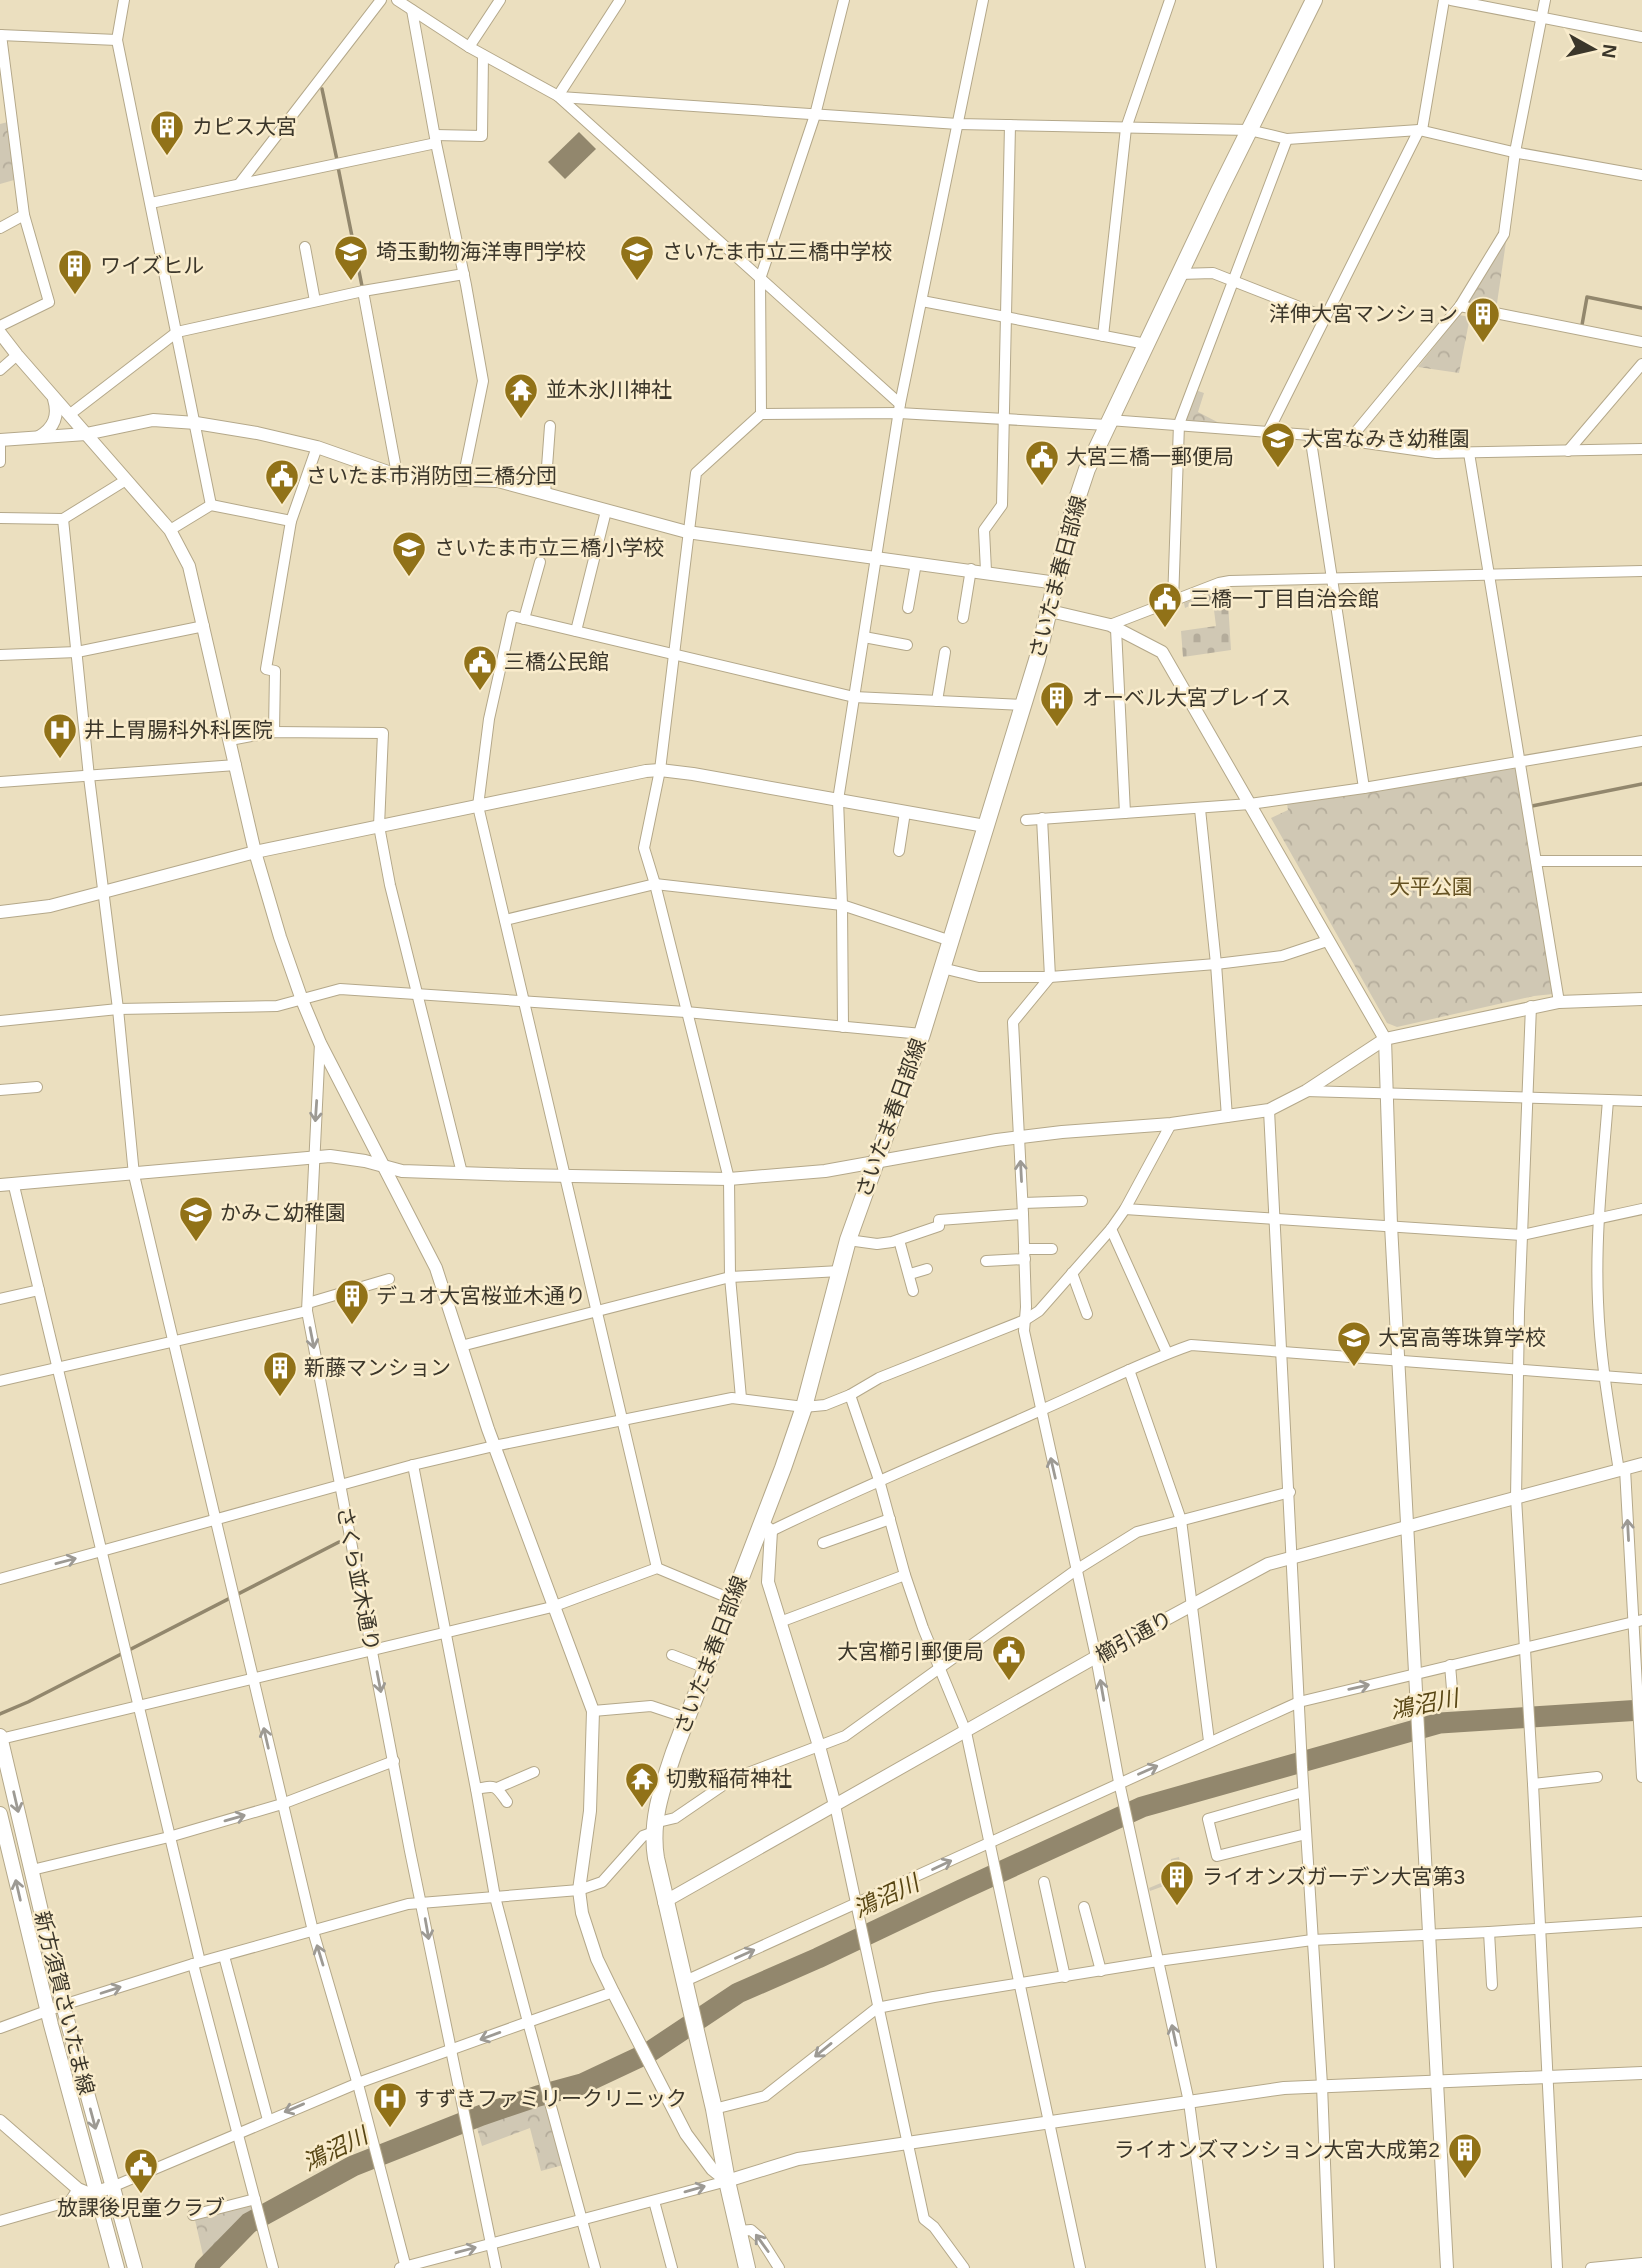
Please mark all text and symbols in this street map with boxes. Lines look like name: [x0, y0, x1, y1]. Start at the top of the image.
north arrow: [1558, 14, 1628, 84]
text: N: [1598, 43, 1621, 60]
building icon: カピス大宮: [148, 108, 186, 157]
place label: カピス大宮: [192, 115, 297, 138]
school or university icon: 埼玉動物海洋専門学校: [332, 233, 370, 282]
school or university icon: さいたま市立三橋中学校: [618, 233, 656, 282]
place label: 埼玉動物海洋専門学校: [376, 240, 586, 263]
place label: さいたま市立三橋中学校: [662, 240, 892, 263]
building icon: ワイズヒル: [56, 247, 94, 296]
place label: ワイズヒル: [100, 254, 204, 277]
building icon: 洋伸大宮マンション: [1464, 295, 1502, 344]
place label: 洋伸大宮マンション: [1269, 302, 1458, 325]
temple icon: 並木氷川神社: [502, 371, 540, 420]
place label: 並木氷川神社: [546, 378, 672, 401]
school or university icon: 大宮なみき幼稚園: [1259, 420, 1297, 469]
place label: 大宮なみき幼稚園: [1302, 427, 1470, 450]
public building icon: 大宮三橋一郵便局: [1023, 438, 1061, 487]
place label: 大宮三橋一郵便局: [1066, 445, 1234, 468]
public building icon: さいたま市消防団三橋分団: [263, 457, 301, 506]
place label: さいたま市消防団三橋分団: [306, 464, 557, 487]
street label: さいたま春日部線: [1025, 493, 1090, 661]
school or university icon: さいたま市立三橋小学校: [390, 529, 428, 578]
place label: さいたま市立三橋小学校: [434, 536, 664, 559]
public building icon: 三橋一丁目自治会館: [1146, 580, 1184, 629]
place label: 三橋一丁目自治会館: [1190, 587, 1379, 610]
public building icon: 三橋公民館: [461, 643, 499, 692]
place label: 三橋公民館: [504, 650, 609, 673]
building icon: オーベル大宮プレイス: [1038, 679, 1076, 728]
place label: オーベル大宮プレイス: [1082, 686, 1291, 709]
hospital icon: 井上胃腸科外科医院: [41, 711, 79, 760]
place label: 井上胃腸科外科医院: [84, 718, 273, 741]
park label: 大平公園: [1389, 875, 1473, 898]
street label: さいたま春日部線: [851, 1035, 930, 1200]
one-way arrow: [309, 1100, 322, 1123]
one-way arrow: [1014, 1160, 1027, 1182]
school or university icon: かみこ幼稚園: [177, 1194, 215, 1243]
place label: かみこ幼稚園: [220, 1201, 346, 1224]
building icon: デュオ大宮桜並木通り: [333, 1277, 371, 1326]
place label: デュオ大宮桜並木通り: [376, 1284, 586, 1307]
school or university icon: 大宮高等珠算学校: [1335, 1319, 1373, 1368]
one-way arrow: [306, 1326, 319, 1349]
place label: 大宮高等珠算学校: [1378, 1326, 1546, 1349]
building icon: 新藤マンション: [261, 1349, 299, 1398]
place label: 新藤マンション: [304, 1356, 451, 1379]
one-way arrow: [1046, 1457, 1059, 1480]
street label: さくら並木通り: [333, 1505, 384, 1653]
one-way arrow: [1621, 1519, 1634, 1541]
one-way arrow: [54, 1554, 77, 1567]
street label: さいたま春日部線: [670, 1573, 751, 1737]
street label: 櫛引通り: [1091, 1606, 1176, 1667]
public building icon: 大宮櫛引郵便局: [990, 1633, 1028, 1682]
place label: 大宮櫛引郵便局: [837, 1640, 984, 1663]
one-way arrow: [372, 1670, 386, 1693]
one-way arrow: [1095, 1679, 1109, 1702]
one-way arrow: [1347, 1680, 1370, 1694]
water label: 鴻沼川: [1388, 1684, 1463, 1723]
one-way arrow: [259, 1727, 272, 1749]
temple icon: 切敷稲荷神社: [623, 1760, 661, 1809]
one-way arrow: [1137, 1763, 1159, 1776]
place label: 切敷稲荷神社: [666, 1767, 792, 1790]
one-way arrow: [10, 1791, 23, 1813]
one-way arrow: [224, 1810, 246, 1823]
one-way arrow: [931, 1857, 952, 1870]
building icon: ライオンズガーデン大宮第3: [1158, 1858, 1196, 1907]
place label: ライオンズガーデン大宮第3: [1202, 1865, 1465, 1888]
water label: 鴻沼川: [849, 1868, 925, 1922]
one-way arrow: [11, 1879, 24, 1901]
street label: 新方須賀さいたま線: [31, 1909, 98, 2097]
one-way arrow: [420, 1917, 434, 1940]
one-way arrow: [312, 1944, 325, 1966]
one-way arrow: [734, 1947, 755, 1960]
one-way arrow: [100, 1983, 122, 1996]
one-way arrow: [1167, 2025, 1180, 2047]
one-way arrow: [479, 2031, 501, 2043]
one-way arrow: [815, 2042, 833, 2058]
hospital icon: すずきファミリークリニック: [371, 2080, 409, 2129]
place label: すずきファミリークリニック: [414, 2087, 687, 2110]
one-way arrow: [284, 2102, 306, 2115]
one-way arrow: [88, 2107, 101, 2129]
water label: 鴻沼川: [298, 2121, 374, 2176]
building icon: ライオンズマンション大宮大成第2: [1446, 2131, 1484, 2180]
place label: ライオンズマンション大宮大成第2: [1114, 2138, 1440, 2161]
public building icon: 放課後児童クラブ: [122, 2146, 160, 2195]
one-way arrow: [684, 2182, 706, 2195]
place label: 放課後児童クラブ: [57, 2196, 225, 2219]
one-way arrow: [755, 2234, 770, 2253]
one-way arrow: [455, 2243, 477, 2256]

